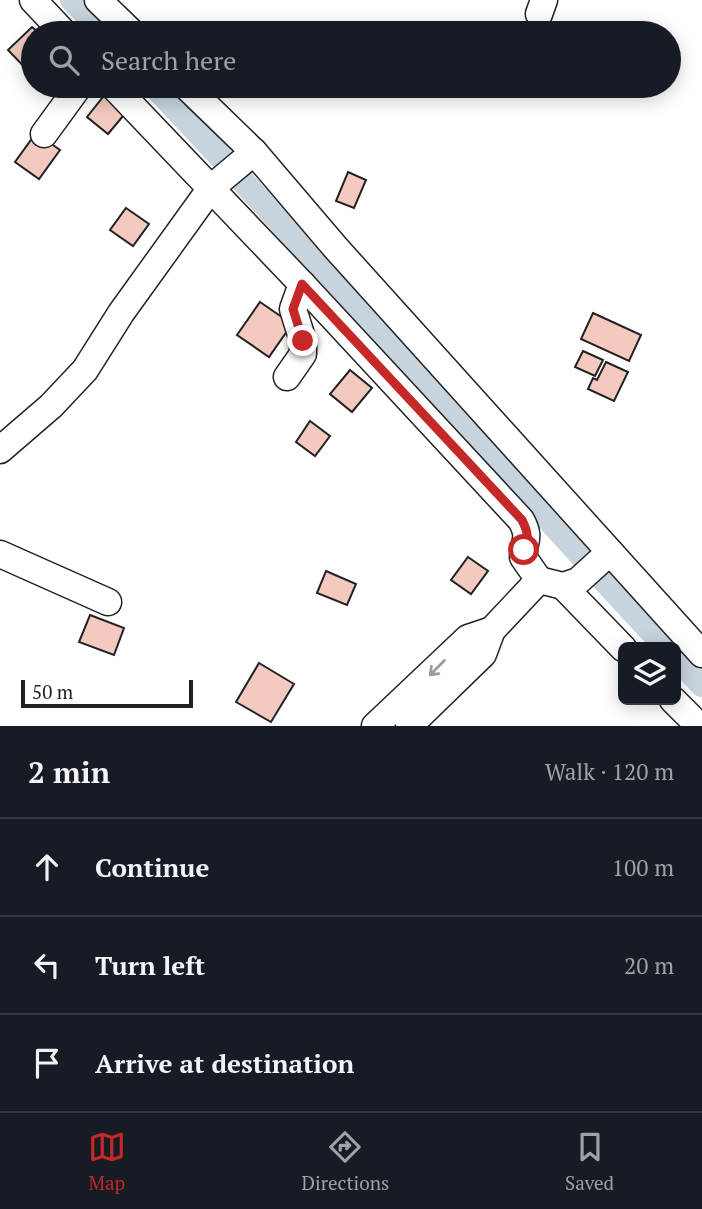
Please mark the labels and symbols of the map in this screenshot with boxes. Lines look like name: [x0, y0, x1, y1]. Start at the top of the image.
route end: [287, 325, 318, 356]
route start: [508, 534, 539, 565]
one-way arrow: [429, 660, 446, 677]
scale bar: [21, 677, 192, 709]

